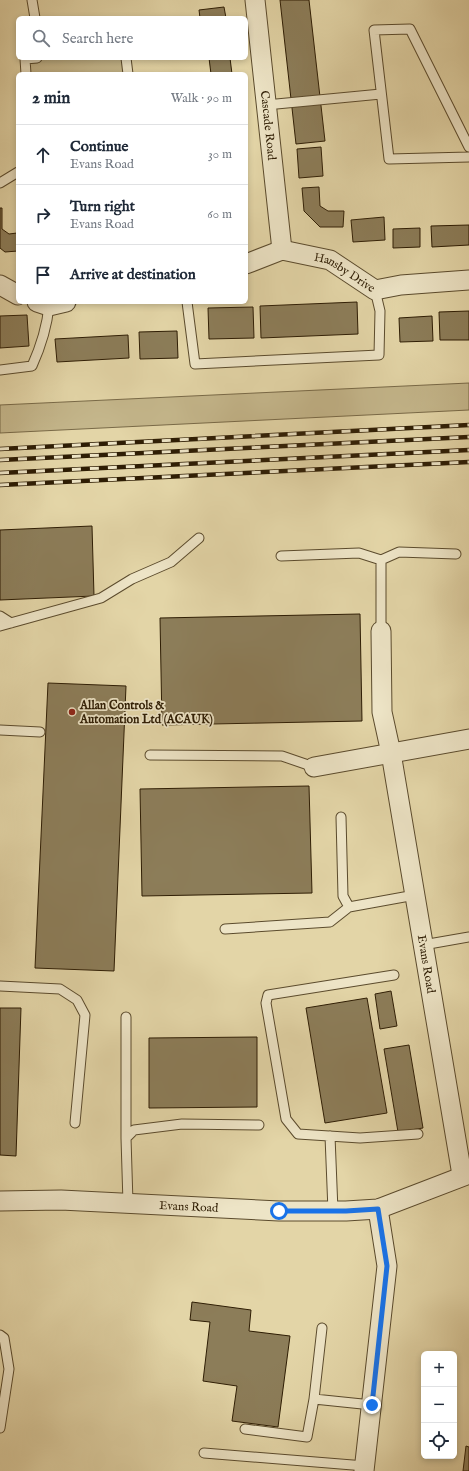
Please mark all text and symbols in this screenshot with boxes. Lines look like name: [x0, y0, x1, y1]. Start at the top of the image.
search box: [16, 16, 248, 60]
icon: search: [30, 27, 52, 49]
text: Search here: [62, 29, 133, 48]
text: 2 min: [32, 88, 70, 109]
text: Walk · 90 m: [171, 90, 232, 107]
street label: Cascade Road: [257, 90, 279, 162]
text: Continue: [70, 137, 128, 156]
icon: ahead: [32, 144, 54, 166]
text: 30 m: [208, 146, 232, 163]
text: Evans Road: [70, 156, 134, 173]
text: Turn right: [70, 197, 135, 216]
icon: right: [32, 204, 54, 226]
text: 60 m: [207, 206, 232, 223]
text: Evans Road: [70, 216, 134, 233]
street label: Hansby Drive: [313, 250, 378, 296]
icon: arrive: [32, 264, 54, 286]
text: Arrive at destination: [70, 265, 196, 284]
place label: Allan Controls & Automation Ltd (ACAUK): [79, 698, 213, 727]
marker: Allan Controls & Automation Ltd (ACAUK): [67, 707, 77, 717]
street label: Evans Road: [414, 934, 438, 995]
street label: Evans Road: [159, 1198, 219, 1216]
route start: [270, 1202, 288, 1220]
map controls: [421, 1351, 457, 1459]
button: +: [421, 1351, 457, 1387]
button: −: [421, 1387, 457, 1423]
route end: [363, 1396, 381, 1414]
button: locate: [421, 1423, 457, 1459]

